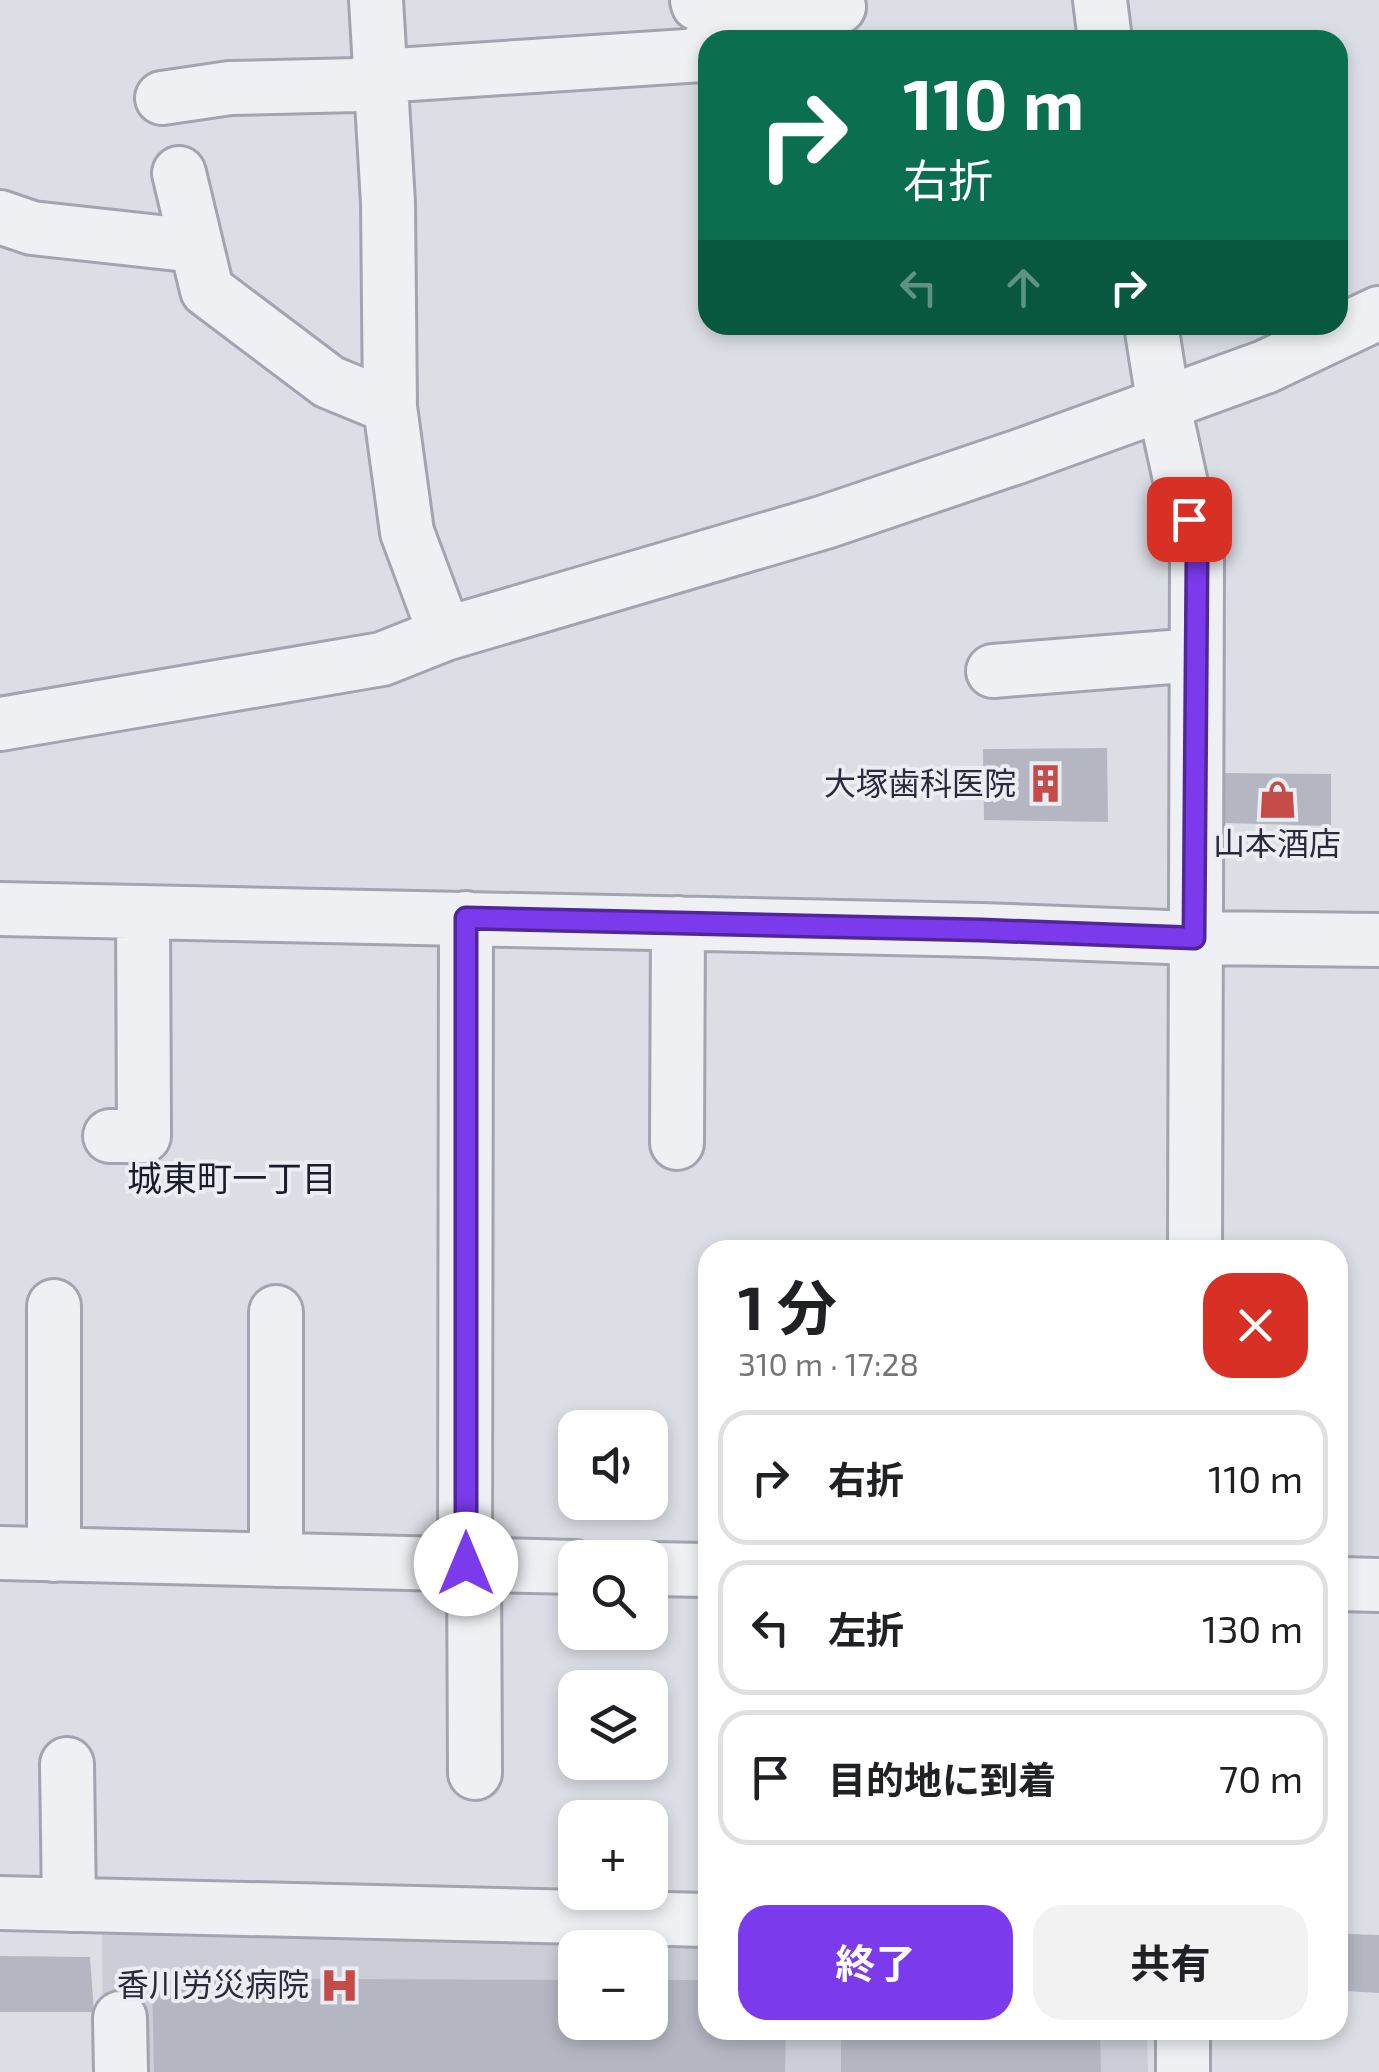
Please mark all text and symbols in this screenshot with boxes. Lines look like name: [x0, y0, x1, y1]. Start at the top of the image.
text: 110 m: [903, 60, 1084, 144]
icon: right: [738, 70, 868, 200]
text: 右折: [903, 152, 993, 206]
icon: left: [891, 260, 946, 315]
icon: ahead: [996, 260, 1051, 315]
icon: right: [1101, 260, 1156, 315]
pin: [1147, 477, 1232, 562]
icon: arrive: [1162, 492, 1217, 547]
place label: 大塚歯科医院: [824, 763, 1016, 801]
building icon: 大塚歯科医院: [1025, 763, 1067, 805]
shop icon: 山本酒店: [1256, 778, 1298, 820]
place label: 山本酒店: [1213, 823, 1341, 861]
district label: 城東町一丁目: [127, 1156, 337, 1198]
text: 1 分: [738, 1270, 837, 1342]
button: close: [1203, 1273, 1308, 1378]
text: 310 m · 17:28: [738, 1344, 919, 1382]
map controls: [558, 1410, 668, 2040]
button: sound: [558, 1410, 668, 1520]
icon: right: [743, 1450, 798, 1505]
text: 110 m: [1208, 1455, 1303, 1501]
text: 右折: [828, 1456, 904, 1502]
position arrow: [414, 1512, 518, 1616]
button: search: [558, 1540, 668, 1650]
icon: left: [743, 1600, 798, 1655]
text: 130 m: [1202, 1605, 1303, 1651]
text: 左折: [828, 1606, 904, 1652]
button: layers: [558, 1670, 668, 1780]
icon: arrive: [743, 1750, 798, 1805]
text: 70 m: [1219, 1755, 1303, 1801]
text: 目的地に到着: [828, 1756, 1056, 1802]
button: +: [558, 1800, 668, 1910]
button: 終了: [738, 1905, 1013, 2020]
button: 共有: [1033, 1905, 1308, 2020]
button: −: [558, 1930, 668, 2040]
place label: 香川労災病院: [117, 1964, 309, 2002]
hospital icon: 香川労災病院: [318, 1964, 360, 2006]

